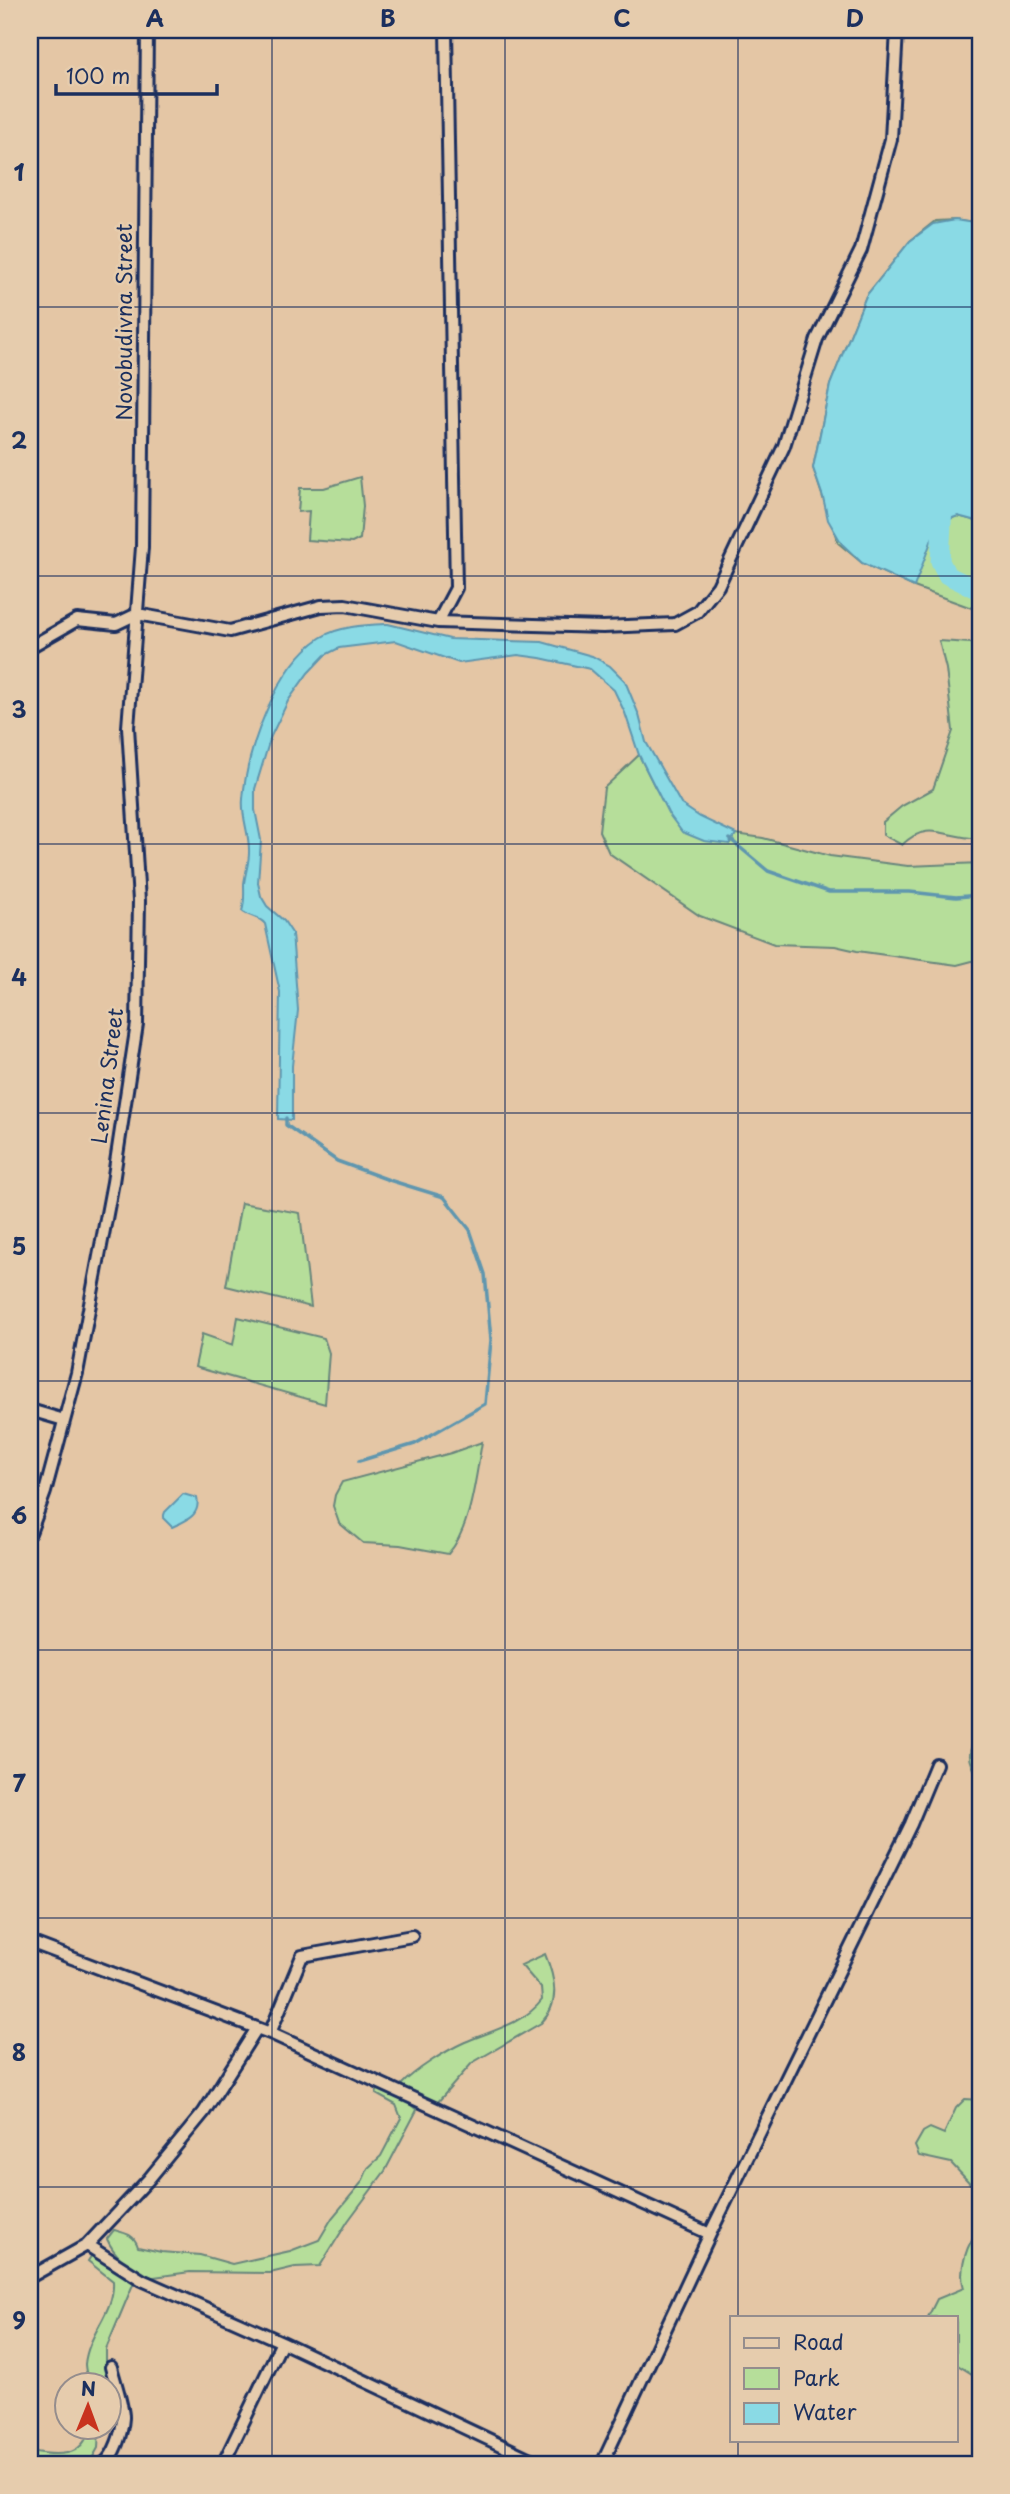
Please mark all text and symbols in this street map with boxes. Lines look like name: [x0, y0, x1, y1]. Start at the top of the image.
text: A: [146, 0, 164, 35]
text: B: [380, 0, 396, 35]
text: C: [613, 0, 631, 35]
text: D: [846, 0, 864, 35]
scale bar: [56, 52, 217, 96]
text: 100 m: [66, 59, 130, 91]
text: 1: [14, 154, 25, 189]
street label: Novobudivna Street: [107, 224, 139, 420]
text: 2: [11, 422, 27, 457]
text: 3: [11, 691, 27, 726]
text: 4: [11, 959, 27, 994]
street label: Lenina Street: [82, 1006, 130, 1146]
text: 5: [12, 1228, 26, 1263]
text: 6: [11, 1497, 27, 1532]
text: 7: [12, 1765, 26, 1800]
text: 8: [12, 2034, 26, 2069]
text: 9: [12, 2302, 26, 2337]
legend: [730, 2316, 958, 2442]
text: Road: [793, 2325, 844, 2357]
text: Park: [793, 2361, 840, 2393]
north arrow: [52, 2372, 122, 2442]
text: N: [81, 2374, 96, 2402]
text: Water: [793, 2395, 857, 2427]

